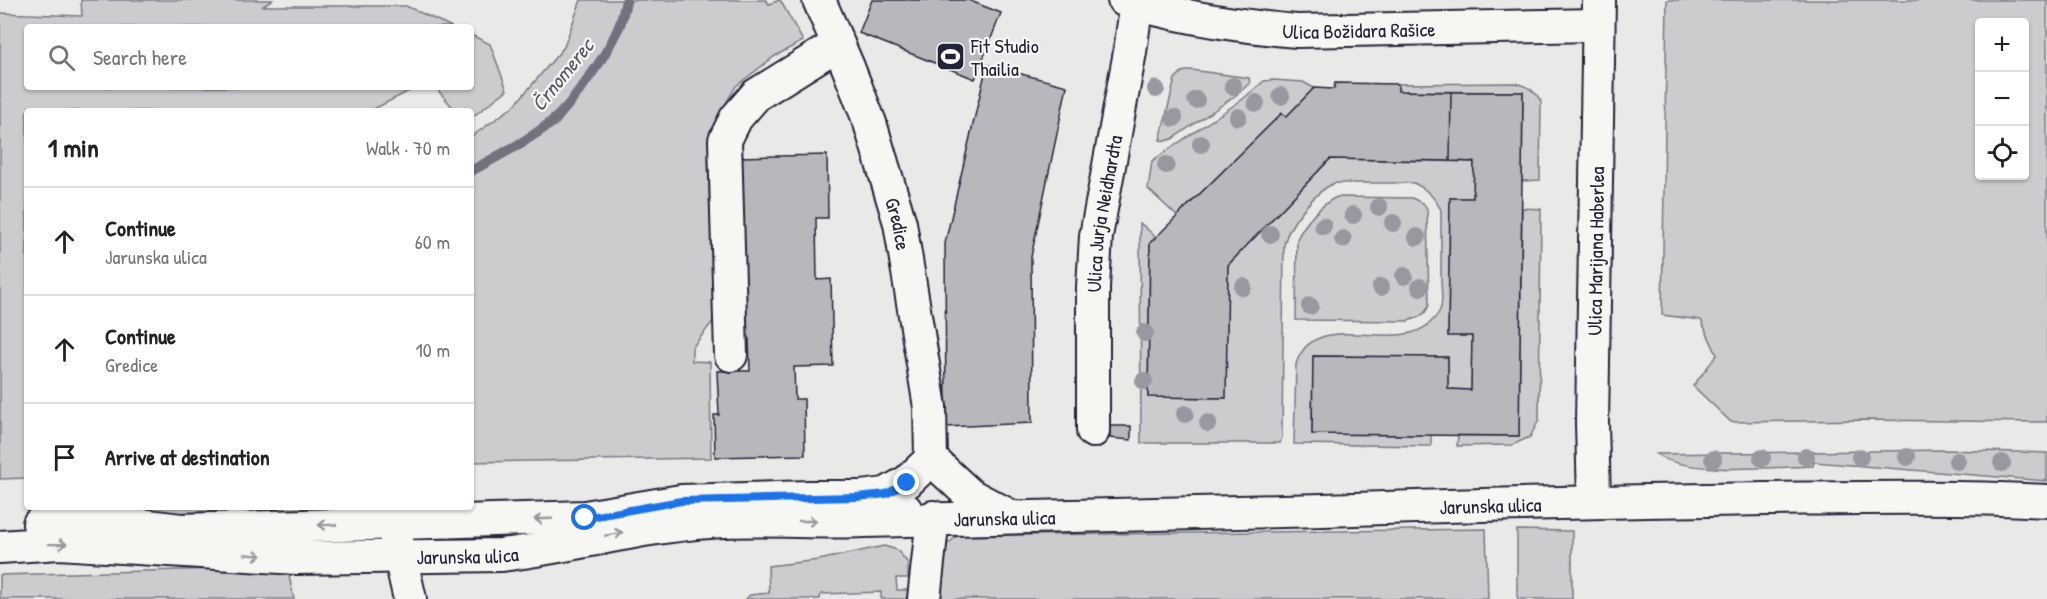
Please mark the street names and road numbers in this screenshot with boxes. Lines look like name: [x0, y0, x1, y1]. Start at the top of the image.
street label: Ulica Božidara Rašice: [1281, 15, 1436, 45]
street label: Ulica Jurja Neidhardta: [1079, 133, 1128, 293]
street label: Ulica Marijana Haberlea: [1580, 166, 1610, 336]
street label: Gredice: [880, 194, 918, 252]
street label: Jarunska ulica: [1439, 490, 1542, 520]
street label: Jarunska ulica: [953, 503, 1056, 532]
street label: Jarunska ulica: [416, 539, 520, 570]

